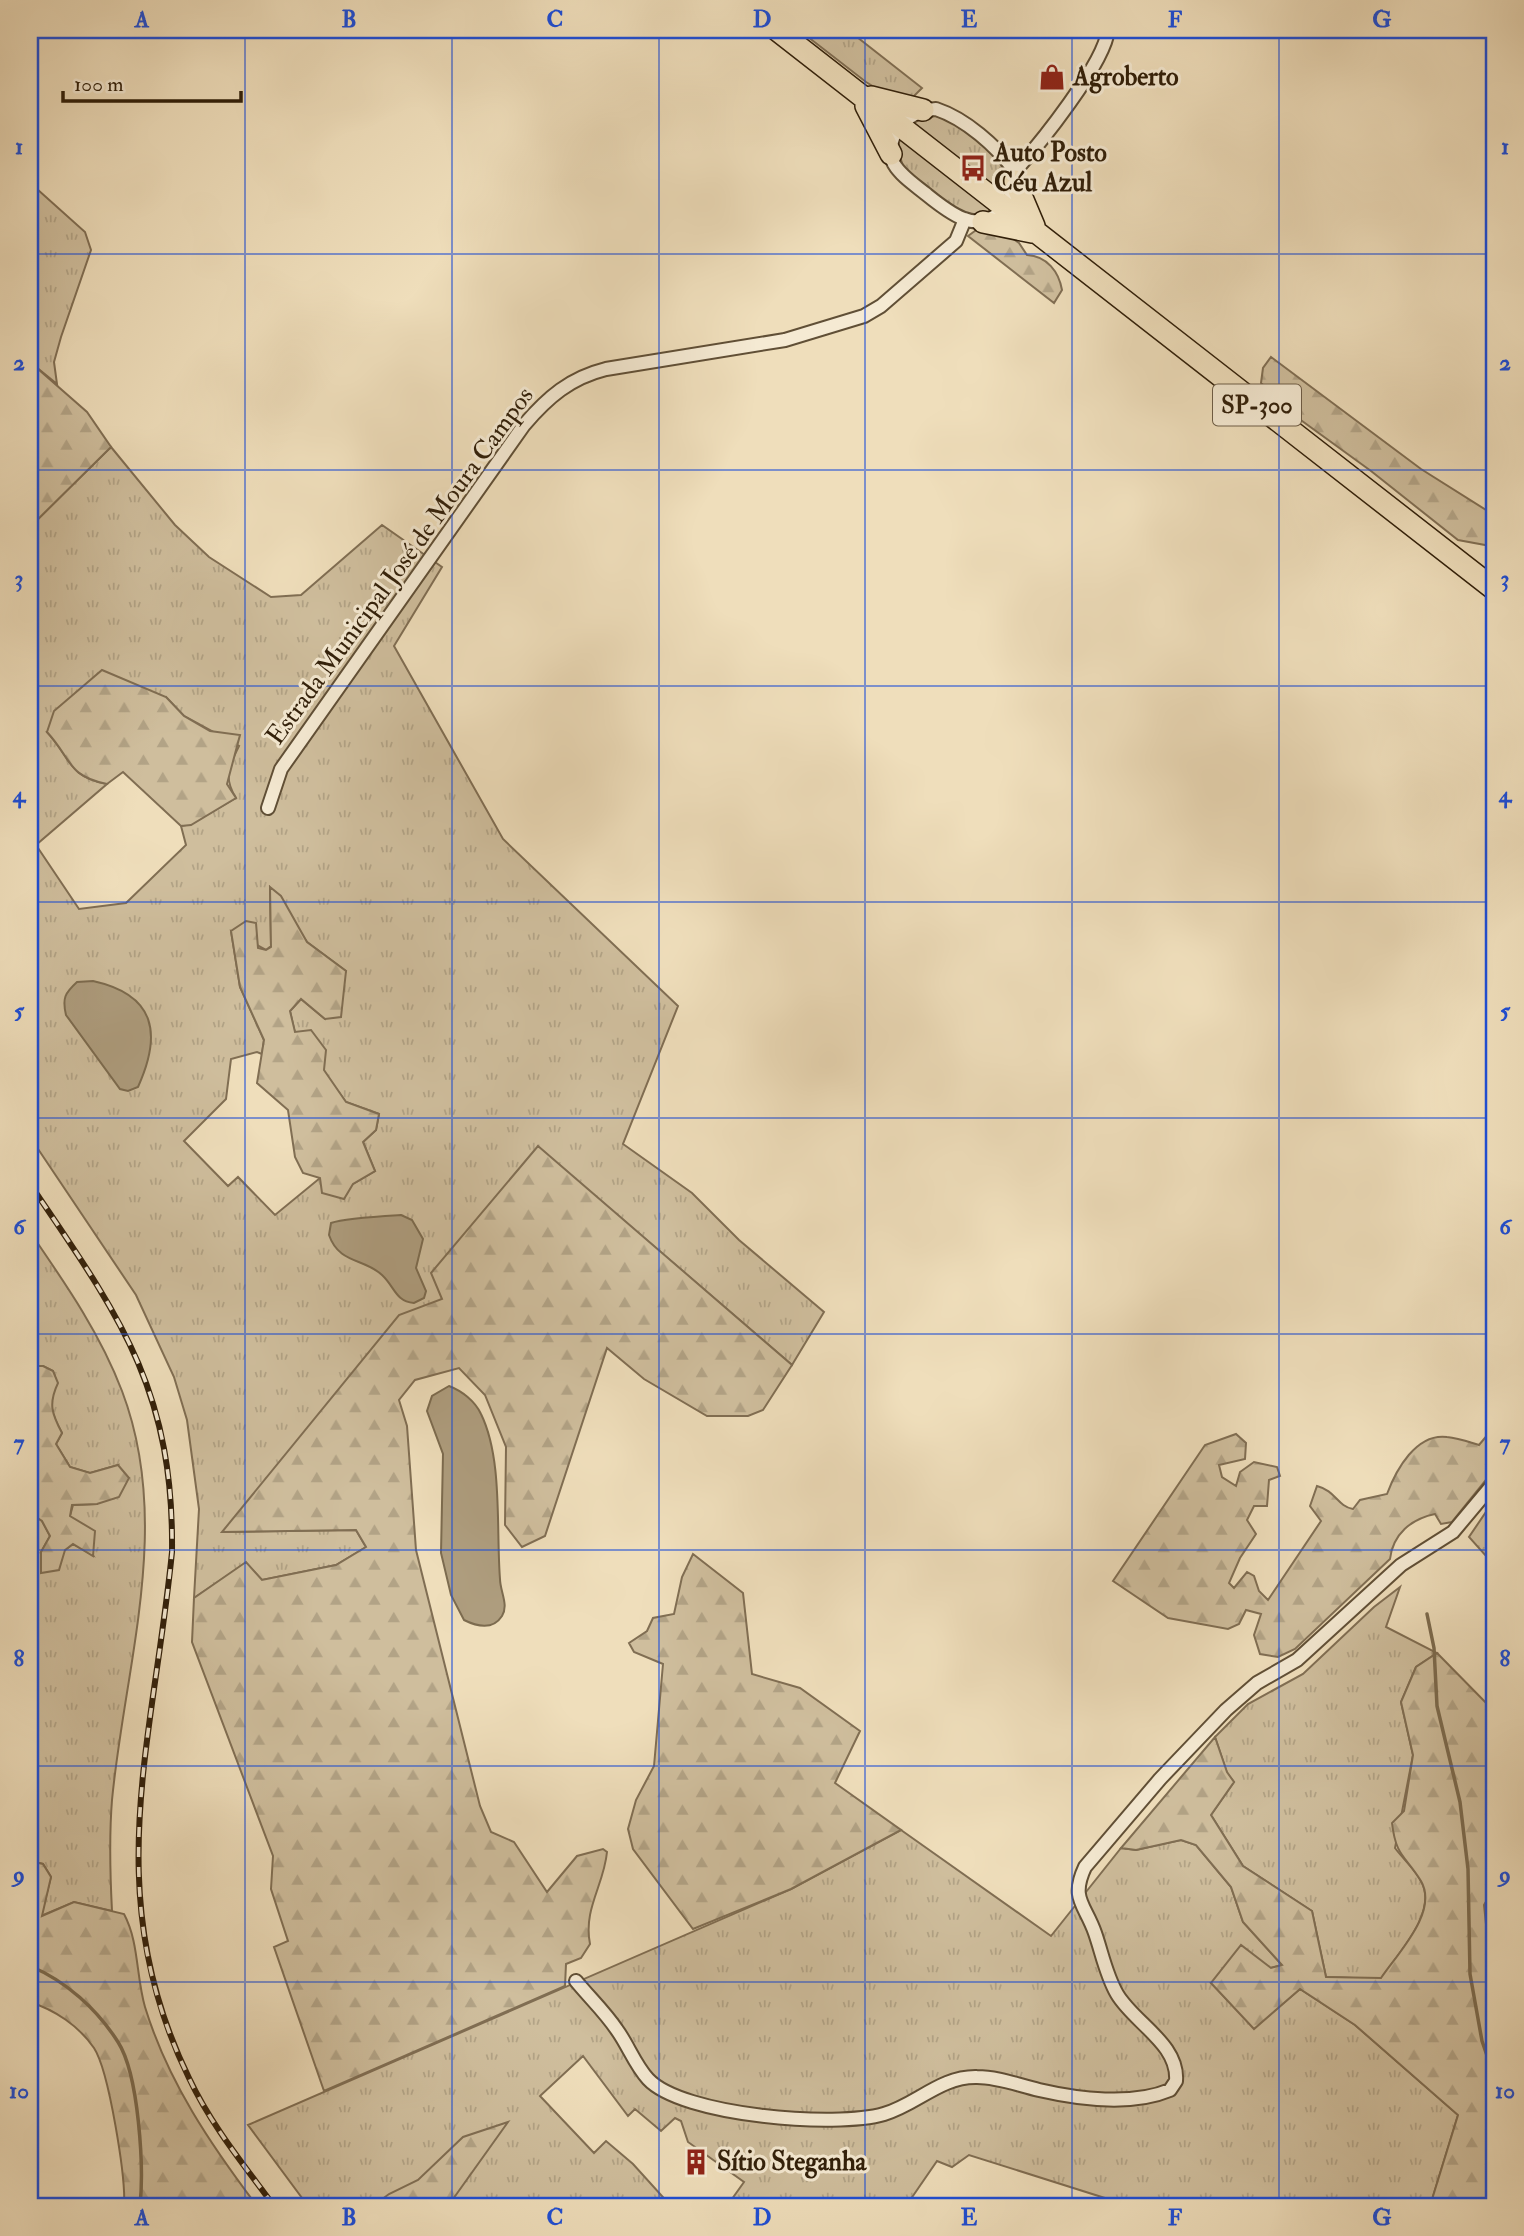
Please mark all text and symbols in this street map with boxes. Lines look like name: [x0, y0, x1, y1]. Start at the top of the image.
text: A: [134, 5, 150, 34]
text: B: [341, 5, 357, 34]
text: C: [547, 5, 563, 34]
text: D: [753, 5, 771, 34]
text: E: [961, 5, 978, 34]
text: F: [1168, 5, 1183, 34]
text: G: [1372, 5, 1392, 34]
scale bar: [63, 60, 242, 104]
place label: Agroberto: [1072, 61, 1179, 94]
shop icon: Agroberto: [1037, 62, 1067, 92]
text: 100 m: [74, 71, 124, 98]
text: 1: [15, 132, 23, 161]
text: 1: [1501, 132, 1509, 161]
place label: Auto Posto Céu Azul: [993, 137, 1107, 199]
bus stop icon: Auto Posto Céu Azul: [958, 153, 988, 183]
text: 2: [13, 348, 25, 377]
text: 2: [1499, 348, 1511, 377]
street label: Estrada Municipal José de Moura Campos: [259, 381, 542, 752]
road number: SP-300: [1213, 384, 1301, 426]
text: 3: [15, 564, 23, 593]
text: 3: [1501, 564, 1509, 593]
text: 4: [12, 780, 27, 809]
text: 4: [1498, 780, 1513, 809]
text: 5: [14, 996, 25, 1025]
text: 5: [1500, 996, 1511, 1025]
text: 6: [13, 1212, 27, 1241]
text: 6: [1499, 1212, 1513, 1241]
text: 7: [14, 1428, 25, 1457]
text: 7: [1500, 1428, 1511, 1457]
text: 8: [14, 1644, 25, 1673]
text: 8: [1500, 1644, 1511, 1673]
text: 9: [11, 1860, 25, 1889]
text: 9: [1497, 1860, 1511, 1889]
text: 10: [9, 2076, 29, 2105]
text: 10: [1495, 2076, 1515, 2105]
place label: Sítio Steganha: [717, 2146, 868, 2179]
building icon: Sítio Steganha: [681, 2147, 711, 2177]
text: A: [134, 2203, 150, 2232]
text: B: [341, 2203, 357, 2232]
text: C: [547, 2203, 563, 2232]
text: D: [753, 2203, 771, 2232]
text: E: [961, 2203, 978, 2232]
text: F: [1168, 2203, 1183, 2232]
text: G: [1372, 2203, 1392, 2232]

